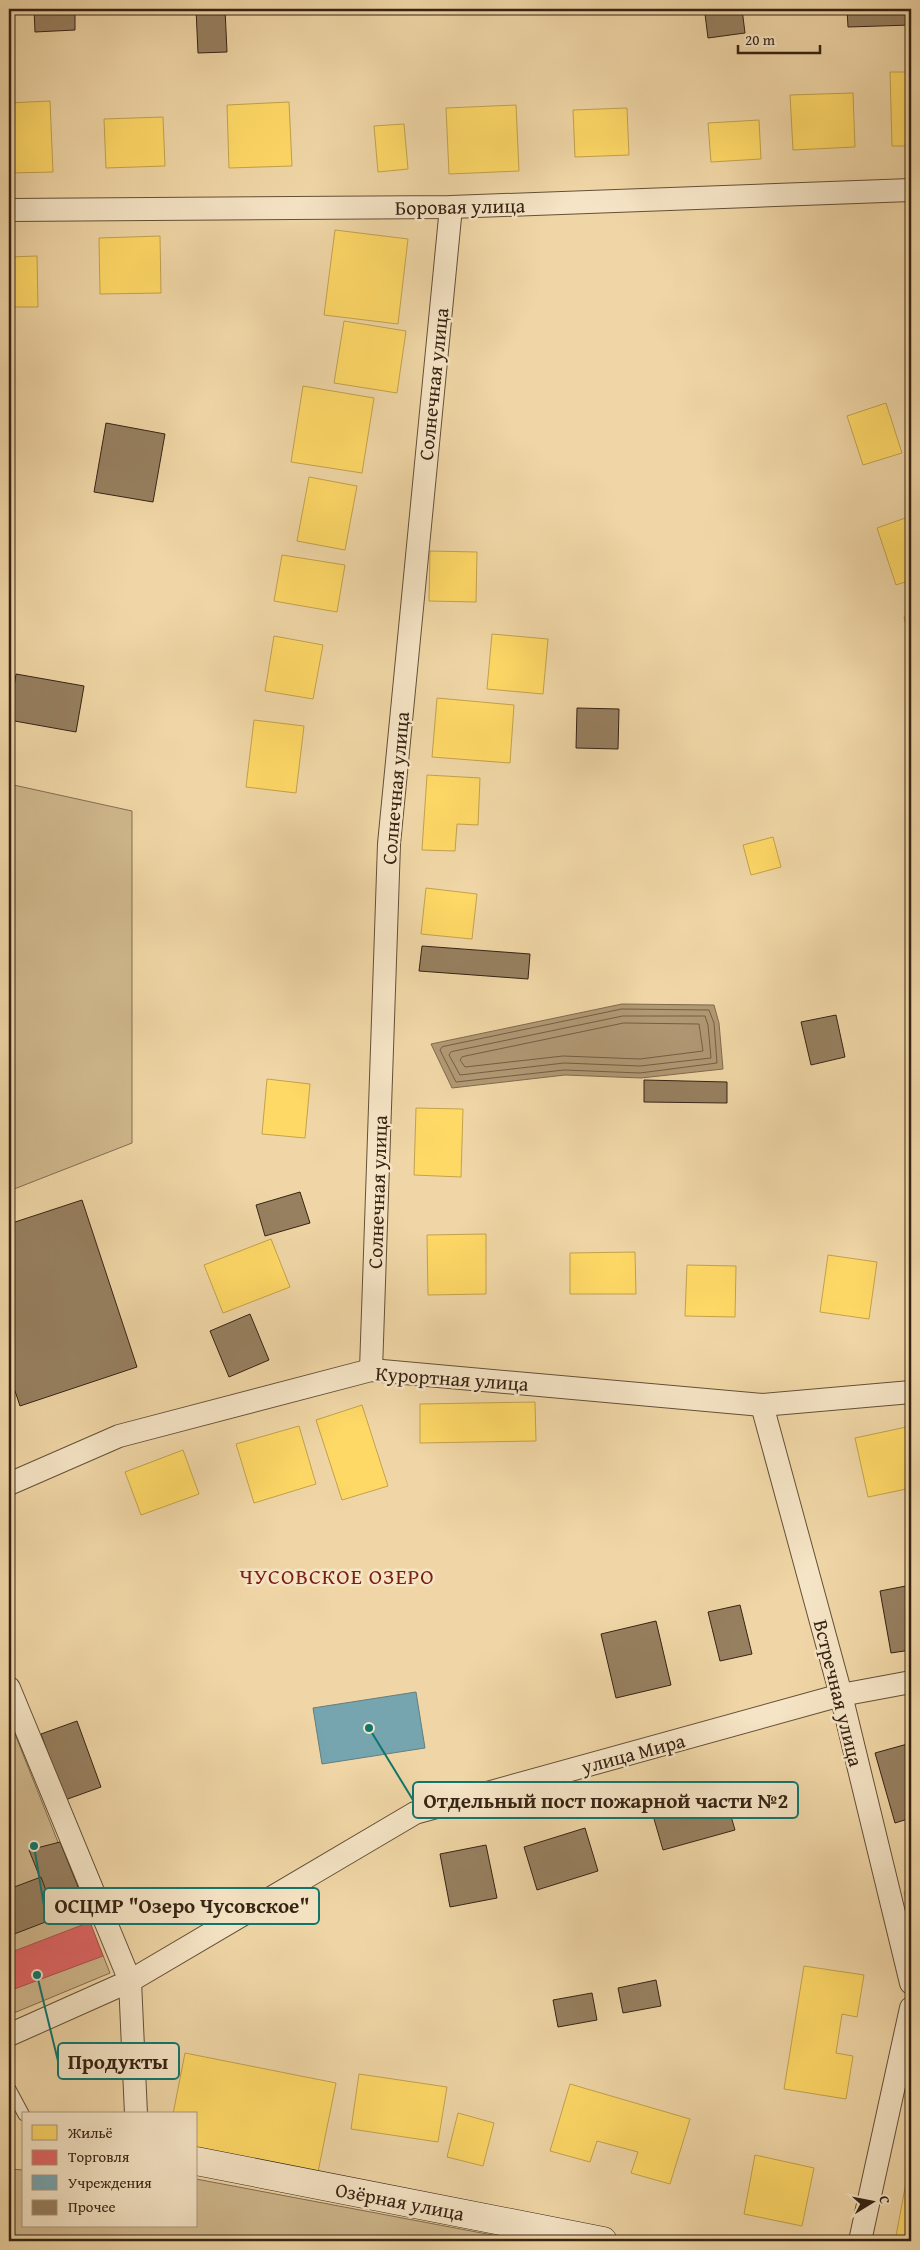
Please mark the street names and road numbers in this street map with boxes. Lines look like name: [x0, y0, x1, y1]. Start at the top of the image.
street label: Боровая улица: [395, 190, 526, 222]
street label: Солнечная улица: [411, 306, 455, 462]
street label: Солнечная улица: [374, 710, 416, 866]
street label: Солнечная улица: [360, 1114, 394, 1269]
street label: Курортная улица: [374, 1358, 530, 1398]
street label: Встречная улица: [807, 1617, 871, 1770]
street label: улица Мира: [577, 1725, 689, 1781]
street label: Озёрная улица: [333, 2174, 467, 2228]

